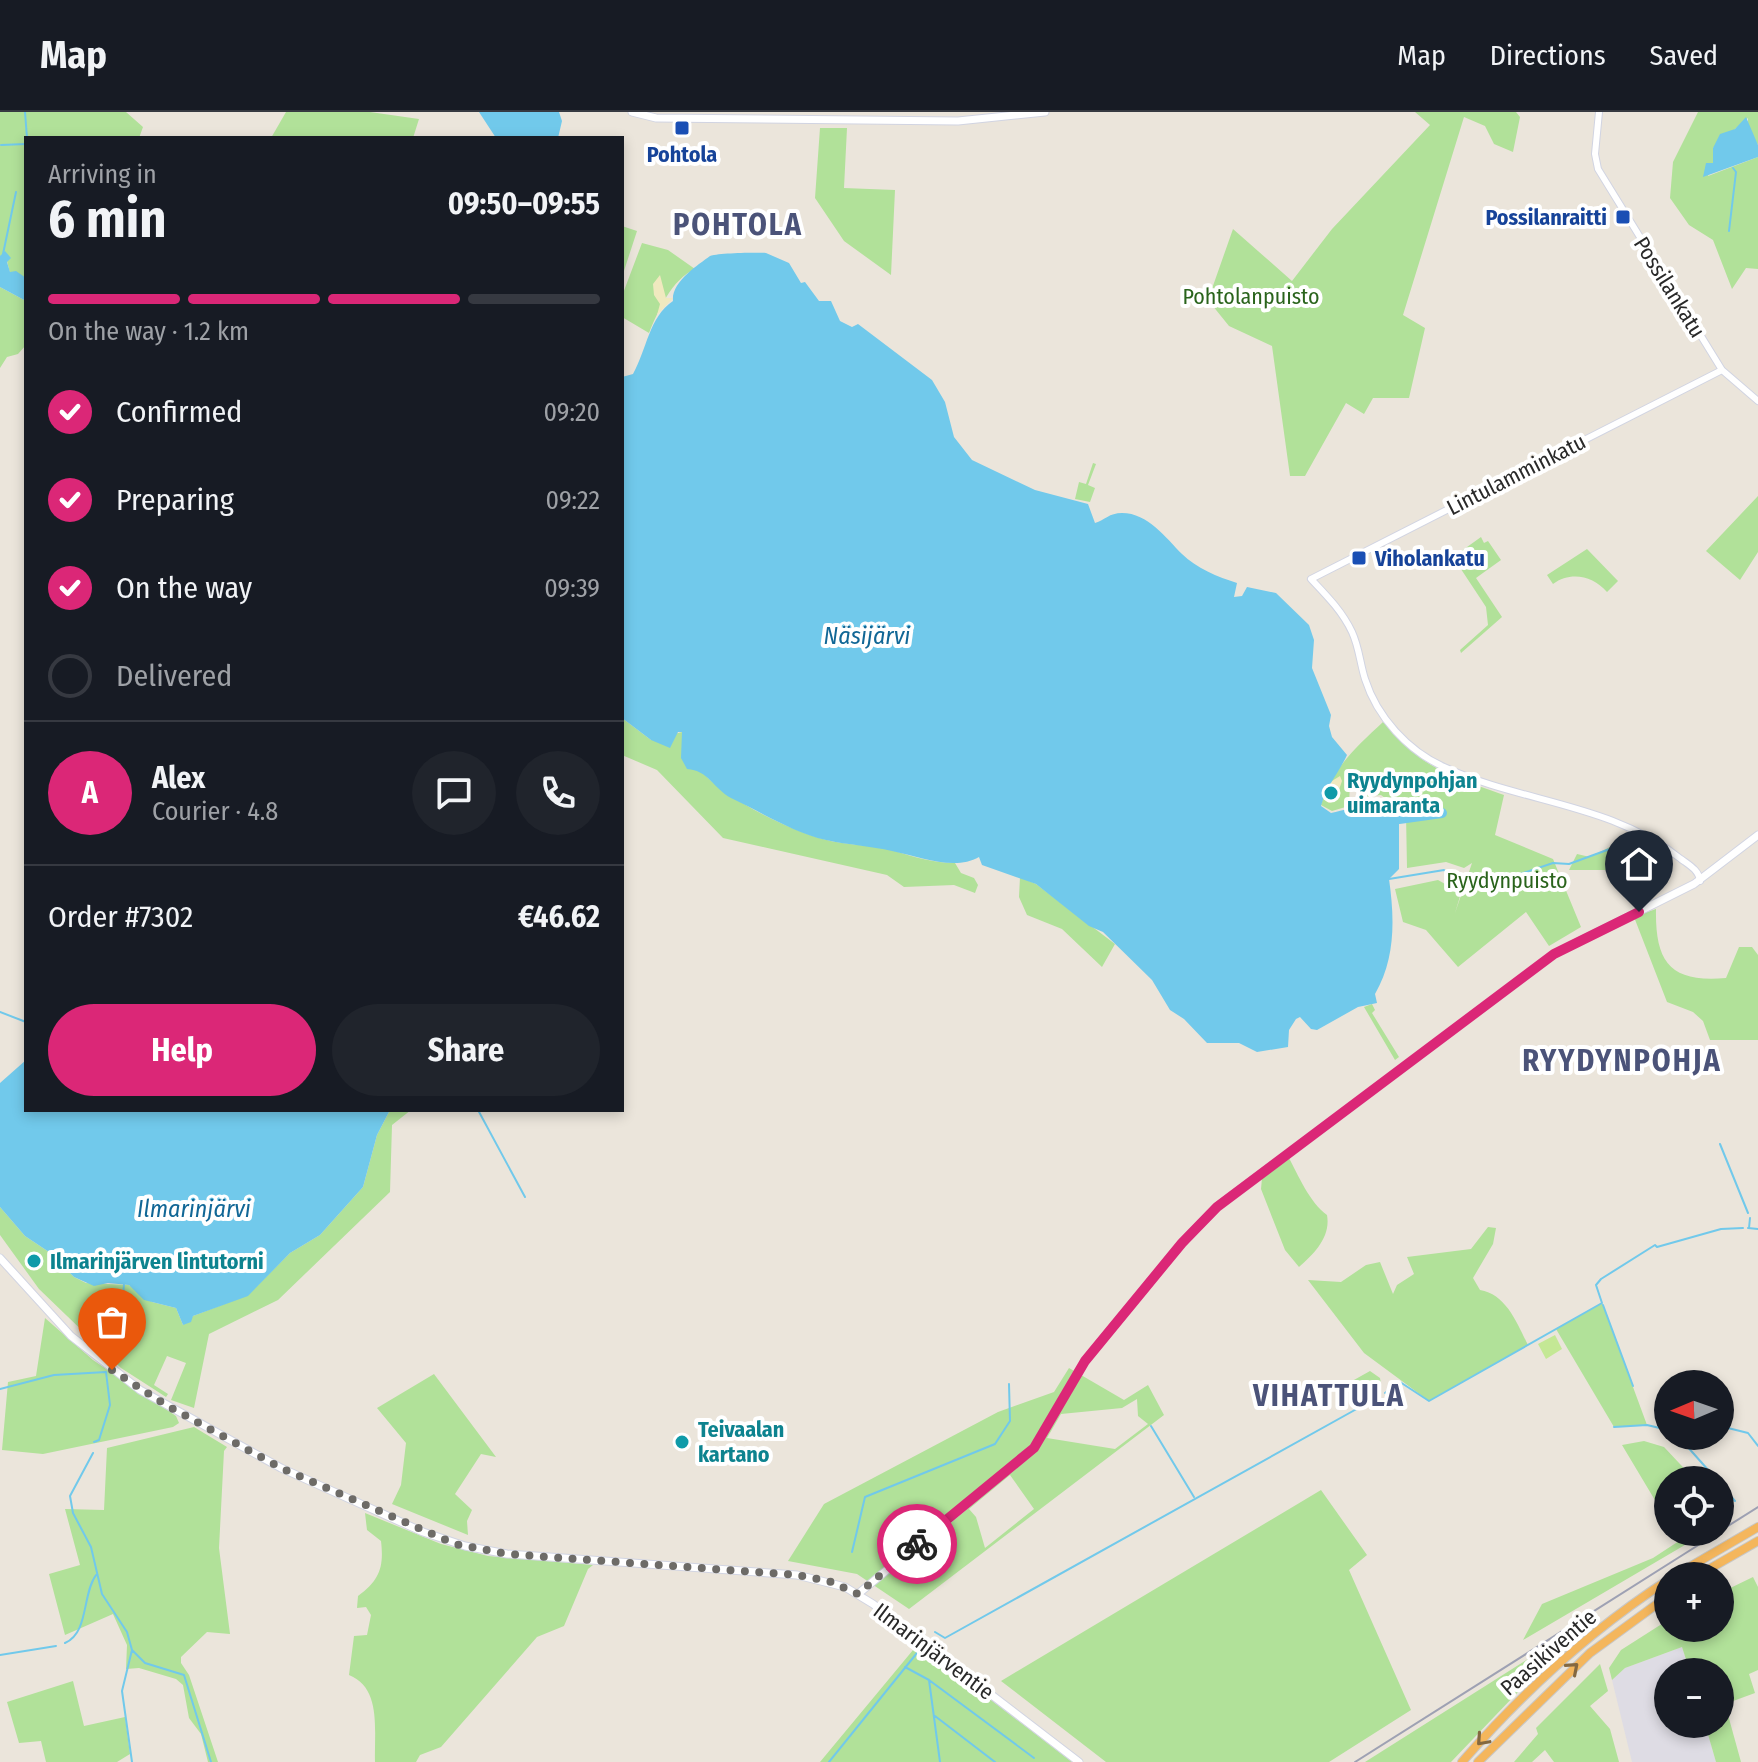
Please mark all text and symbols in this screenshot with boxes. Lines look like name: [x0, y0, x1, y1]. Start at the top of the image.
text: Map: [40, 32, 107, 78]
text: Map: [1397, 39, 1446, 72]
text: Directions: [1490, 39, 1606, 72]
text: Saved: [1650, 39, 1718, 72]
marker: Pohtola: [673, 119, 691, 137]
place label: Pohtola: [647, 141, 717, 168]
text: Arriving in: [48, 159, 157, 190]
text: 09:50–09:55: [448, 186, 600, 222]
text: 6 min: [48, 188, 166, 251]
place label: Possilanraitti: [1486, 204, 1607, 231]
district label: POHTOLA: [673, 207, 803, 243]
marker: Possilanraitti: [1614, 208, 1632, 226]
street label: Possilankatu: [1628, 232, 1711, 343]
park label: Pohtolanpuisto: [1182, 283, 1320, 310]
text: On the way · 1.2 km: [48, 316, 249, 347]
icon: check: [48, 390, 92, 434]
text: Confirmed: [116, 394, 242, 430]
text: 09:20: [544, 397, 600, 428]
street label: Lintulamminkatu: [1442, 428, 1590, 521]
icon: check: [48, 478, 92, 522]
text: Preparing: [116, 482, 234, 518]
text: 09:22: [546, 485, 600, 516]
place label: Viholankatu: [1374, 545, 1485, 572]
marker: Viholankatu: [1350, 549, 1368, 567]
icon: check: [48, 566, 92, 610]
text: On the way: [116, 570, 252, 606]
text: 09:39: [544, 573, 600, 604]
water label: Näsijärvi: [824, 622, 910, 650]
text: Delivered: [116, 658, 232, 694]
button: chat: [412, 751, 496, 835]
button: phone: [516, 751, 600, 835]
text: Alex: [152, 760, 205, 796]
place label: Ryydynpohjan uimaranta: [1347, 767, 1478, 819]
text: A: [82, 775, 98, 811]
marker: Ryydynpohjan uimaranta: [1322, 784, 1340, 802]
text: Courier · 4.8: [152, 796, 278, 827]
pin: [1605, 830, 1673, 912]
icon: home: [1617, 842, 1661, 886]
park label: Ryydynpuisto: [1446, 867, 1568, 894]
text: Order #7302: [48, 899, 193, 935]
text: €46.62: [518, 899, 600, 935]
button: Help: [48, 1004, 316, 1096]
button: Share: [332, 1004, 600, 1096]
district label: RYYDYNPOHJA: [1522, 1043, 1722, 1079]
water label: Ilmarinjärvi: [137, 1195, 251, 1223]
place label: Ilmarinjärven lintutorni: [50, 1248, 264, 1275]
marker: Ilmarinjärven lintutorni: [25, 1252, 43, 1270]
pin: [78, 1288, 146, 1370]
icon: bag: [90, 1300, 134, 1344]
north arrow: [1654, 1370, 1734, 1450]
map controls: [1654, 1370, 1734, 1738]
district label: VIHATTULA: [1252, 1378, 1405, 1414]
place label: Teivaalan kartano: [698, 1416, 784, 1468]
marker: Teivaalan kartano: [673, 1433, 691, 1451]
button: locate: [1654, 1466, 1734, 1546]
courier: [877, 1504, 957, 1584]
icon: bike: [895, 1522, 939, 1566]
button: +: [1654, 1562, 1734, 1642]
street label: Ilmarinjärventie: [868, 1597, 999, 1705]
street label: Paasikiventie: [1495, 1603, 1602, 1701]
button: −: [1654, 1658, 1734, 1738]
one-way arrow: [1564, 1663, 1579, 1678]
one-way arrow: [1476, 1731, 1491, 1745]

